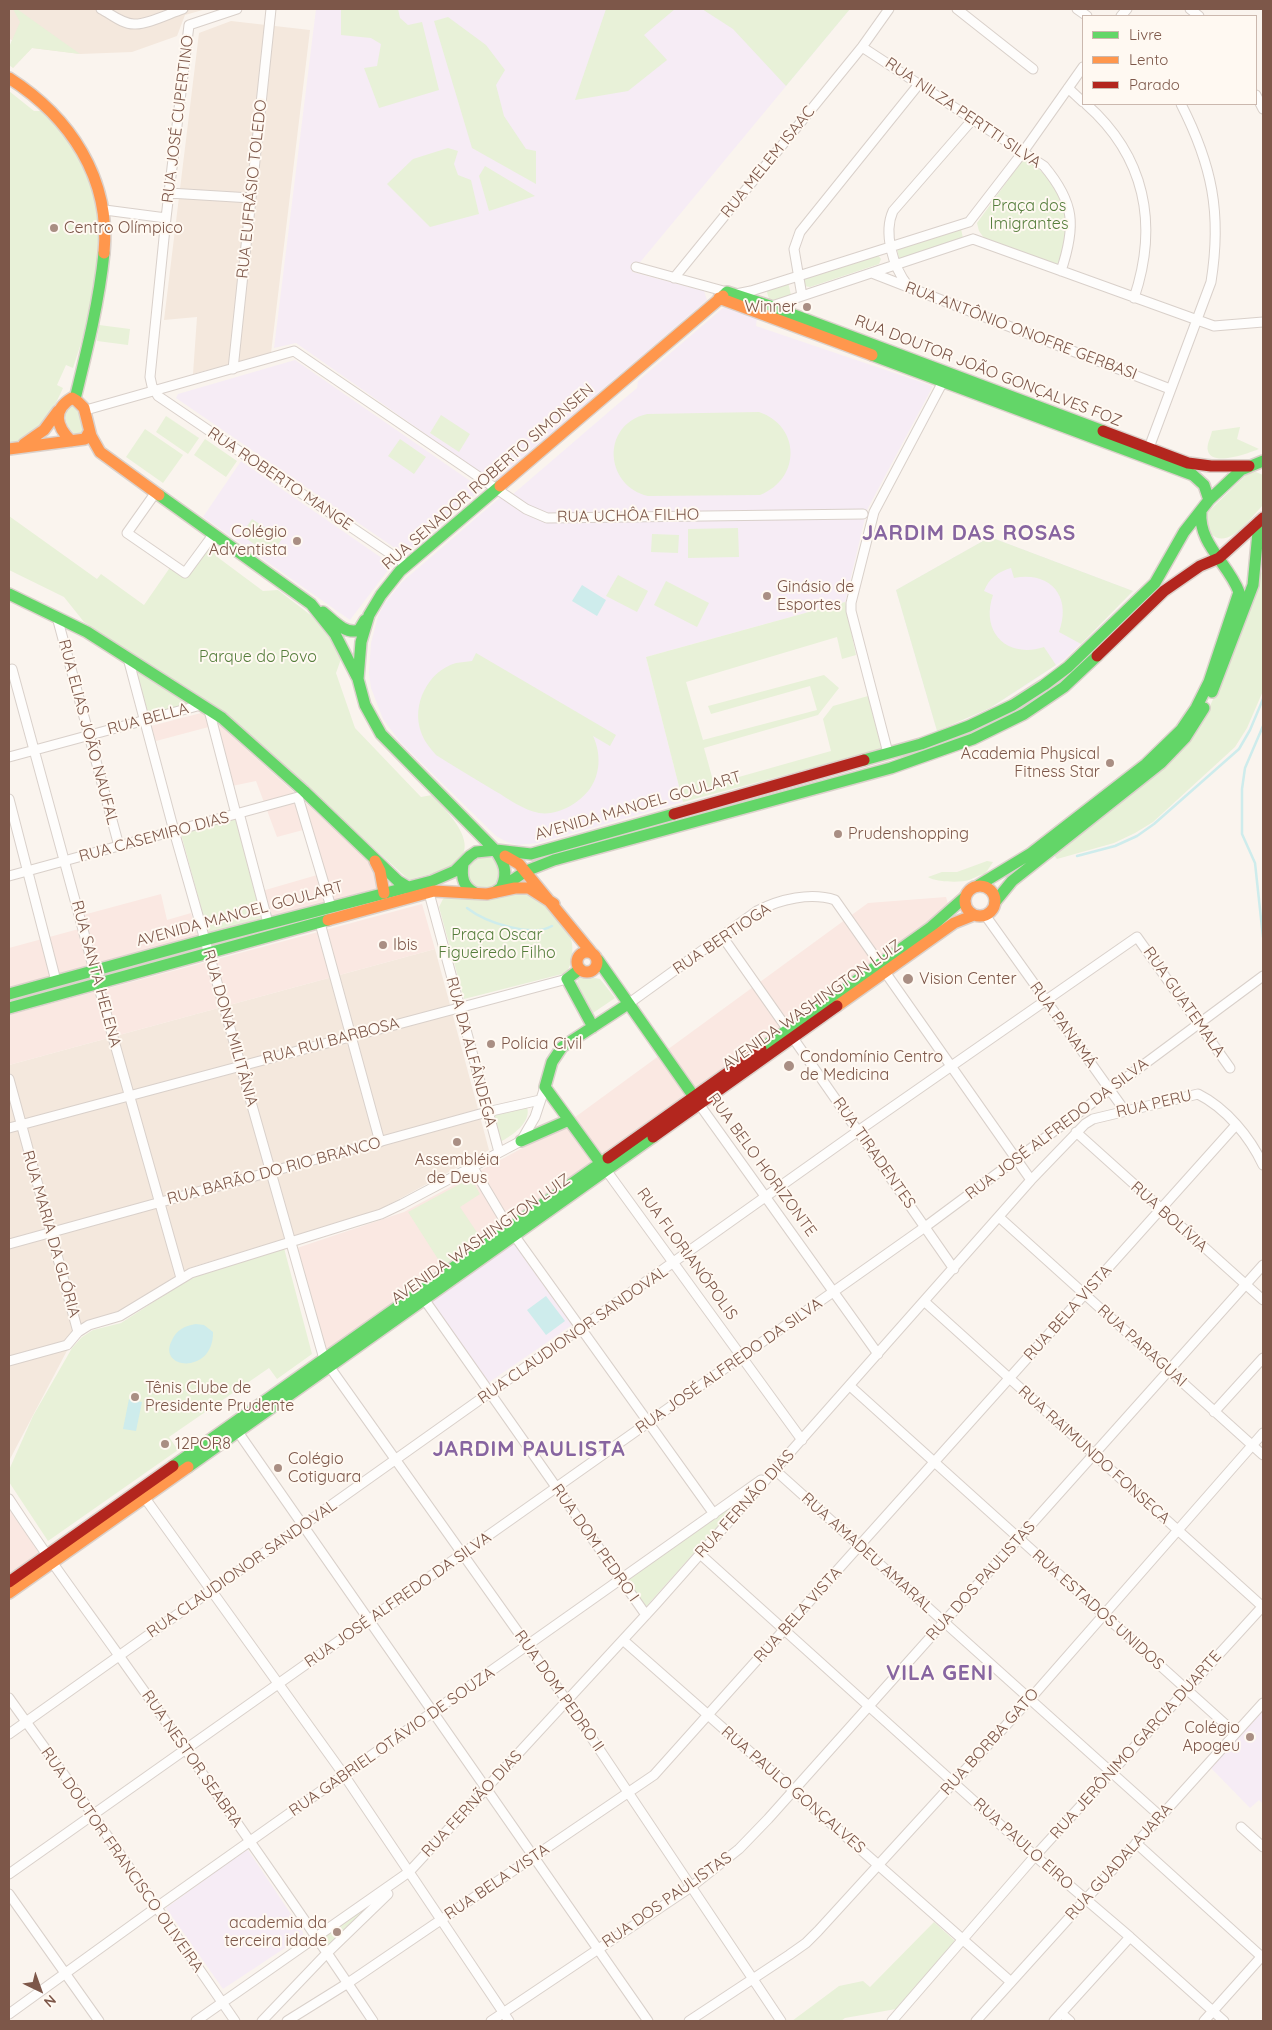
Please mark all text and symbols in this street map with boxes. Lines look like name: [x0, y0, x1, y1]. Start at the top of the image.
legend: [1082, 15, 1257, 105]
text: Livre: [1129, 25, 1162, 44]
street label: RUA JOSÉ CUPERTINO: [158, 34, 198, 204]
text: Lento: [1129, 50, 1168, 69]
street label: RUA NILZA PERTTI SILVA: [881, 54, 1045, 172]
text: Parado: [1129, 75, 1180, 94]
street label: RUA EUFRÁSIO TOLEDO: [233, 99, 271, 279]
street label: RUA MELEM ISAAC: [717, 102, 819, 222]
park label: Praça dos Imigrantes: [990, 196, 1068, 234]
place label: Centro Olímpico: [64, 218, 183, 238]
marker: Centro Olímpico: [48, 222, 60, 234]
street label: RUA ANTÔNIO ONOFRE GERBASI: [902, 278, 1140, 384]
place label: Winner: [744, 297, 797, 317]
marker: Winner: [801, 301, 813, 313]
street label: RUA DOUTOR JOÃO GONÇALVES FOZ: [852, 311, 1124, 431]
street label: RUA SENADOR ROBERTO SIMONSEN: [378, 380, 598, 574]
street label: RUA ROBERTO MANGE: [204, 423, 356, 535]
street label: RUA UCHÔA FILHO: [557, 505, 699, 527]
district label: JARDIM DAS ROSAS: [860, 521, 1078, 547]
place label: Colégio Adventista: [209, 522, 287, 560]
marker: Colégio Adventista: [291, 535, 303, 547]
place label: Ginásio de Esportes: [777, 577, 854, 615]
marker: Ginásio de Esportes: [761, 590, 773, 602]
street label: RUA ELIAS JOÃO NAUFAL: [54, 637, 122, 827]
park label: Parque do Povo: [199, 647, 317, 667]
street label: RUA BELLA: [105, 699, 191, 739]
place label: Academia Physical Fitness Star: [961, 744, 1100, 782]
marker: Academia Physical Fitness Star: [1104, 757, 1116, 769]
street label: AVENIDA MANOEL GOULART: [533, 767, 743, 845]
street label: RUA CASEMIRO DIAS: [77, 808, 231, 866]
place label: Prudenshopping: [848, 824, 969, 844]
marker: Prudenshopping: [832, 828, 844, 840]
street label: AVENIDA MANOEL GOULART: [134, 877, 346, 951]
street label: RUA SANTA HELENA: [67, 898, 125, 1050]
street label: RUA BERTIOGA: [669, 899, 775, 979]
park label: Praça Oscar Figueiredo Filho: [438, 925, 556, 963]
place label: Ibis: [393, 935, 418, 955]
street label: AVENIDA WASHINGTON LUIZ: [719, 936, 905, 1074]
marker: Ibis: [377, 939, 389, 951]
street label: RUA GUATEMALA: [1139, 943, 1229, 1061]
street label: RUA DONA MILITÂNIA: [198, 947, 262, 1109]
place label: Vision Center: [919, 969, 1017, 989]
marker: Vision Center: [901, 972, 915, 986]
street label: RUA DA ALFÂNDEGA: [442, 975, 500, 1129]
street label: RUA PANAMÁ: [1025, 978, 1101, 1072]
street label: RUA RUI BARBOSA: [261, 1014, 401, 1068]
place label: Polícia Civil: [501, 1034, 582, 1054]
marker: Polícia Civil: [485, 1038, 497, 1050]
place label: Condomínio Centro de Medicina: [800, 1047, 943, 1085]
street label: RUA JOSÉ ALFREDO DA SILVA: [962, 1054, 1152, 1204]
marker: Condomínio Centro de Medicina: [782, 1059, 796, 1073]
street label: RUA PERU: [1114, 1086, 1194, 1122]
street label: RUA BELO HORIZONTE: [704, 1090, 820, 1240]
street label: RUA TIRADENTES: [828, 1094, 920, 1212]
street label: RUA BARÃO DO RIO BRANCO: [165, 1133, 383, 1209]
marker: Assembléia de Deus: [451, 1136, 463, 1148]
street label: RUA MARIA DA GLÓRIA: [18, 1148, 84, 1320]
place label: Assembléia de Deus: [415, 1150, 499, 1188]
street label: AVENIDA WASHINGTON LUIZ: [388, 1170, 574, 1308]
street label: RUA BOLÍVIA: [1127, 1177, 1211, 1257]
street label: RUA FLORIANÓPOLIS: [633, 1184, 741, 1324]
street label: RUA BELA VISTA: [1020, 1261, 1116, 1365]
street label: RUA CLAUDIONOR SANDOVAL: [474, 1262, 672, 1408]
street label: RUA JOSÉ ALFREDO DA SILVA: [632, 1294, 826, 1438]
street label: RUA PARAGUAI: [1093, 1301, 1191, 1391]
place label: Tênis Clube de Presidente Prudente: [145, 1378, 294, 1416]
street label: RUA RAIMUNDO FONSECA: [1014, 1382, 1174, 1528]
marker: Tênis Clube de Presidente Prudente: [129, 1391, 141, 1403]
place label: 12POR8: [175, 1434, 231, 1454]
district label: JARDIM PAULISTA: [430, 1437, 628, 1463]
marker: 12POR8: [159, 1438, 171, 1450]
street label: RUA FERNÃO DIAS: [691, 1446, 799, 1562]
place label: Colégio Cotiguara: [288, 1449, 361, 1487]
marker: Colégio Cotiguara: [272, 1462, 284, 1474]
street label: RUA DOM PEDRO I: [547, 1480, 643, 1606]
street label: RUA AMADEU AMARAL: [797, 1489, 937, 1617]
street label: RUA CLAUDIONOR SANDOVAL: [143, 1496, 341, 1642]
street label: RUA DOS PAULISTAS: [922, 1517, 1040, 1645]
street label: RUA JOSÉ ALFREDO DA SILVA: [301, 1528, 495, 1672]
street label: RUA ESTADOS UNIDOS: [1028, 1546, 1168, 1674]
street label: RUA BELA VISTA: [750, 1563, 846, 1667]
street label: RUA DOM PEDRO II: [510, 1627, 608, 1755]
street label: RUA JERÔNIMO GARCIA DUARTE: [1046, 1647, 1226, 1843]
district label: VILA GENI: [885, 1661, 995, 1687]
street label: RUA GABRIEL OTÁVIO DE SOUZA: [285, 1663, 499, 1821]
street label: RUA BORBA GATO: [937, 1685, 1043, 1799]
street label: RUA NESTOR SEABRA: [137, 1687, 247, 1831]
place label: Colégio Apogeu: [1182, 1718, 1240, 1756]
street label: RUA PAULO GONÇALVES: [717, 1722, 869, 1858]
marker: Colégio Apogeu: [1244, 1731, 1256, 1743]
street label: RUA DOUTOR FRANCISCO OLIVEIRA: [37, 1744, 207, 1976]
street label: RUA FERNÃO DIAS: [418, 1747, 526, 1861]
street label: RUA PAULO EIRO: [969, 1794, 1077, 1894]
street label: RUA GUADALAJARA: [1062, 1800, 1176, 1924]
street label: RUA BELA VISTA: [441, 1840, 553, 1924]
street label: RUA DOS PAULISTAS: [598, 1848, 736, 1952]
place label: academia da terceira idade: [224, 1913, 327, 1951]
marker: academia da terceira idade: [331, 1926, 343, 1938]
north arrow: [15, 1965, 65, 2015]
text: N: [40, 1991, 60, 2011]

